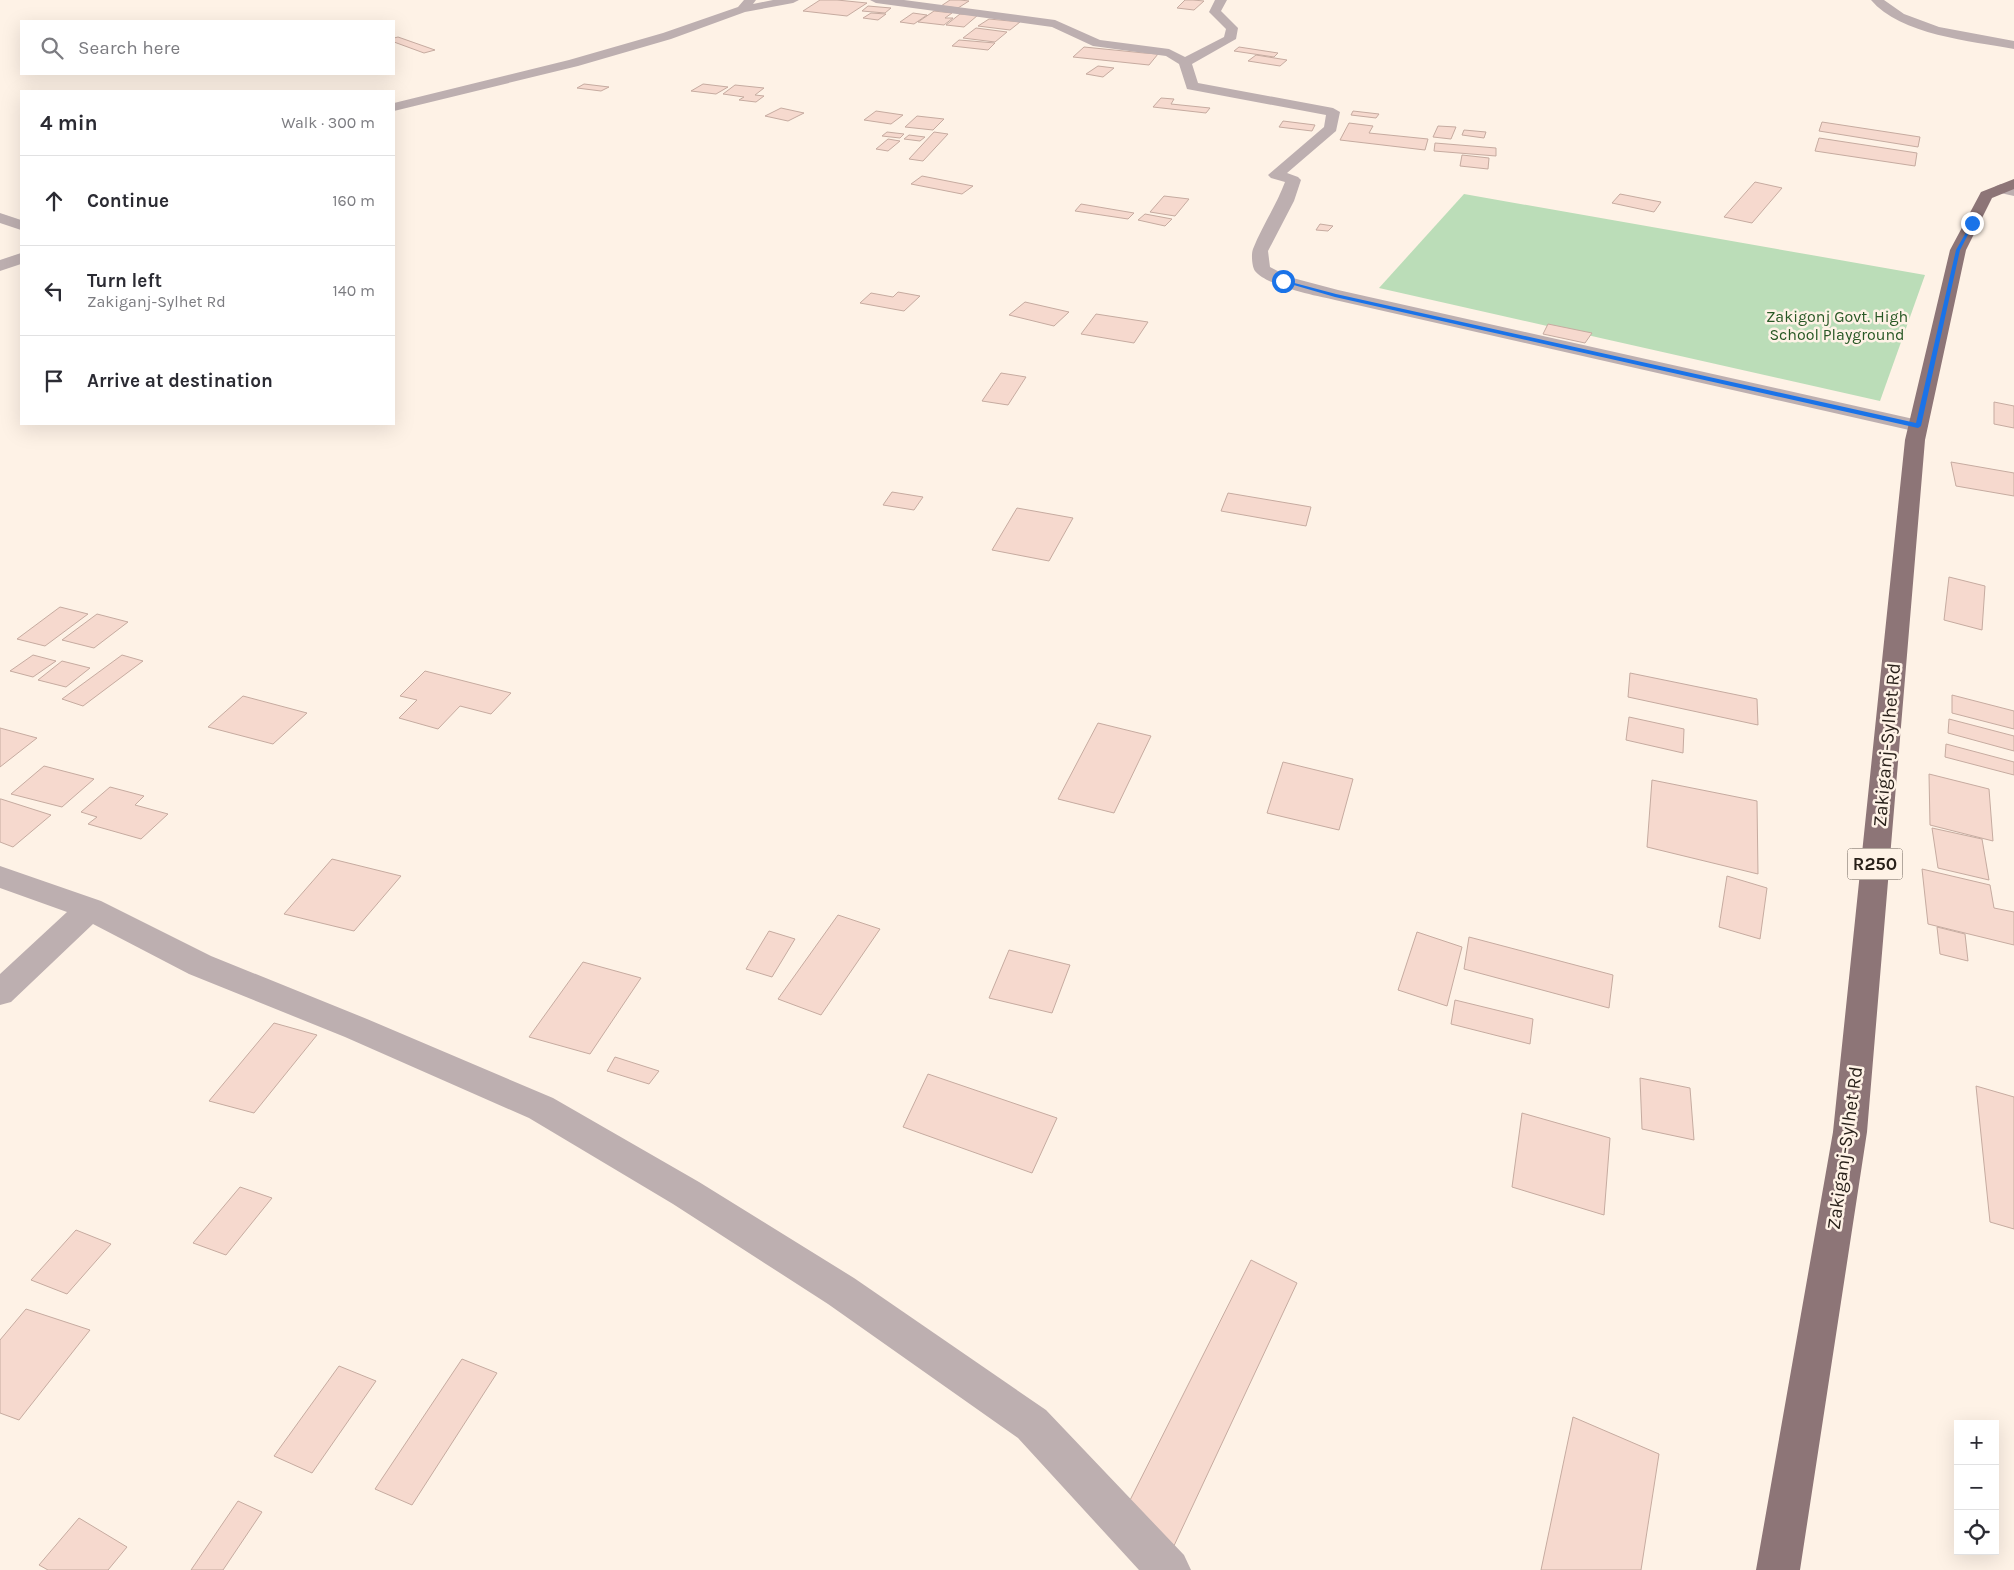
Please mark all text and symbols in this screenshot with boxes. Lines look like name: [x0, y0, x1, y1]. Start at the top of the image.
search box: [20, 20, 395, 75]
icon: search: [38, 34, 66, 62]
text: Search here: [78, 37, 180, 59]
text: 4 min: [40, 111, 98, 135]
text: Walk · 300 m: [281, 113, 375, 132]
icon: ahead: [40, 187, 68, 215]
text: Continue: [87, 190, 169, 212]
text: 160 m: [332, 191, 375, 210]
route end: [1961, 212, 1984, 235]
text: Turn left: [87, 270, 162, 292]
route start: [1272, 270, 1295, 293]
icon: left: [40, 277, 68, 305]
text: 140 m: [333, 281, 375, 300]
text: Zakiganj-Sylhet Rd: [87, 292, 226, 311]
park label: Zakigonj Govt. High School Playground: [1766, 307, 1908, 344]
icon: arrive: [40, 367, 68, 395]
text: Arrive at destination: [87, 370, 273, 392]
street label: Zakiganj-Sylhet Rd: [1869, 662, 1905, 828]
road number: R250: [1848, 849, 1902, 880]
street label: Zakiganj-Sylhet Rd: [1823, 1065, 1867, 1231]
map controls: [1954, 1420, 1999, 1555]
button: +: [1954, 1420, 1999, 1465]
button: −: [1954, 1465, 1999, 1510]
button: locate: [1954, 1510, 1999, 1555]

